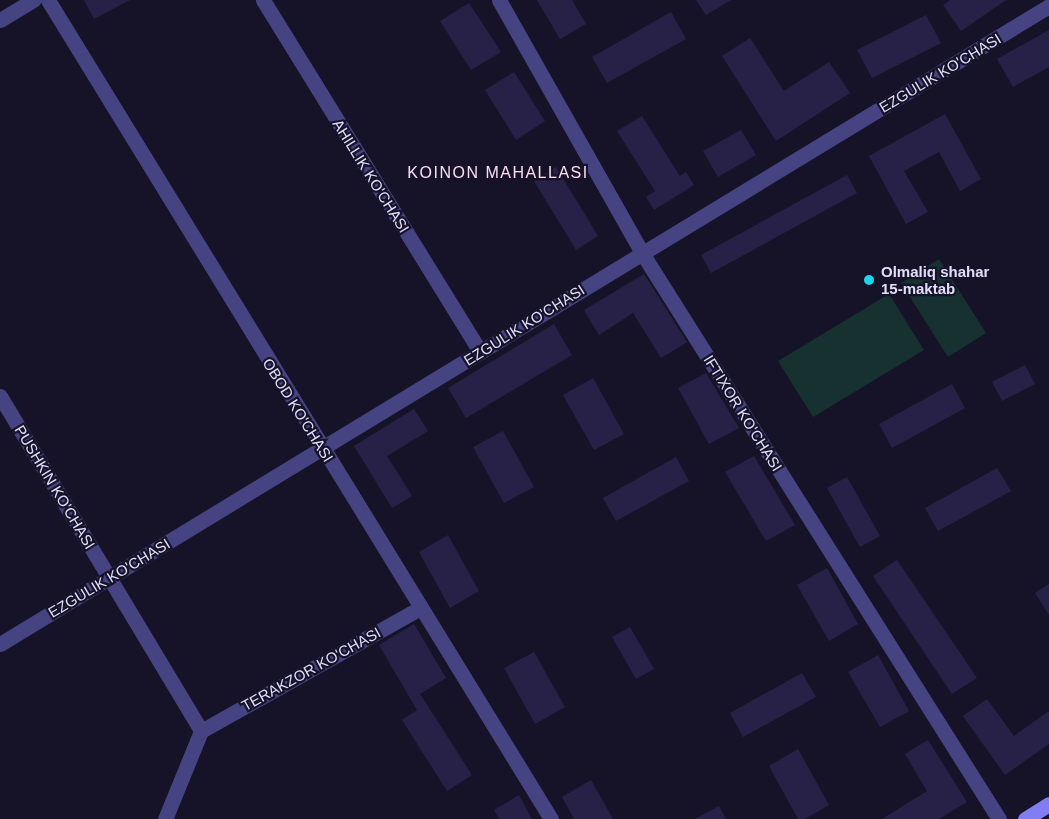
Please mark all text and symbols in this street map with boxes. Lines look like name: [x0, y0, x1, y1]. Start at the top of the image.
street label: EZGULIK KO'CHASI: [876, 30, 1004, 116]
street label: AHILLIK KO'CHASI: [329, 116, 413, 236]
district label: KOINON MAHALLASI: [407, 163, 589, 183]
place label: Olmaliq shahar 15-maktab: [881, 262, 989, 297]
marker: Olmaliq shahar 15-maktab: [862, 273, 876, 287]
street label: EZGULIK KO'CHASI: [460, 281, 588, 369]
street label: IFTIXOR KO'CHASI: [700, 352, 786, 474]
street label: OBOD KO'CHASI: [259, 355, 337, 465]
street label: PUSHKIN KO'CHASI: [11, 422, 99, 552]
street label: EZGULIK KO'CHASI: [45, 535, 173, 621]
street label: TERAKZOR KO'CHASI: [238, 623, 384, 715]

